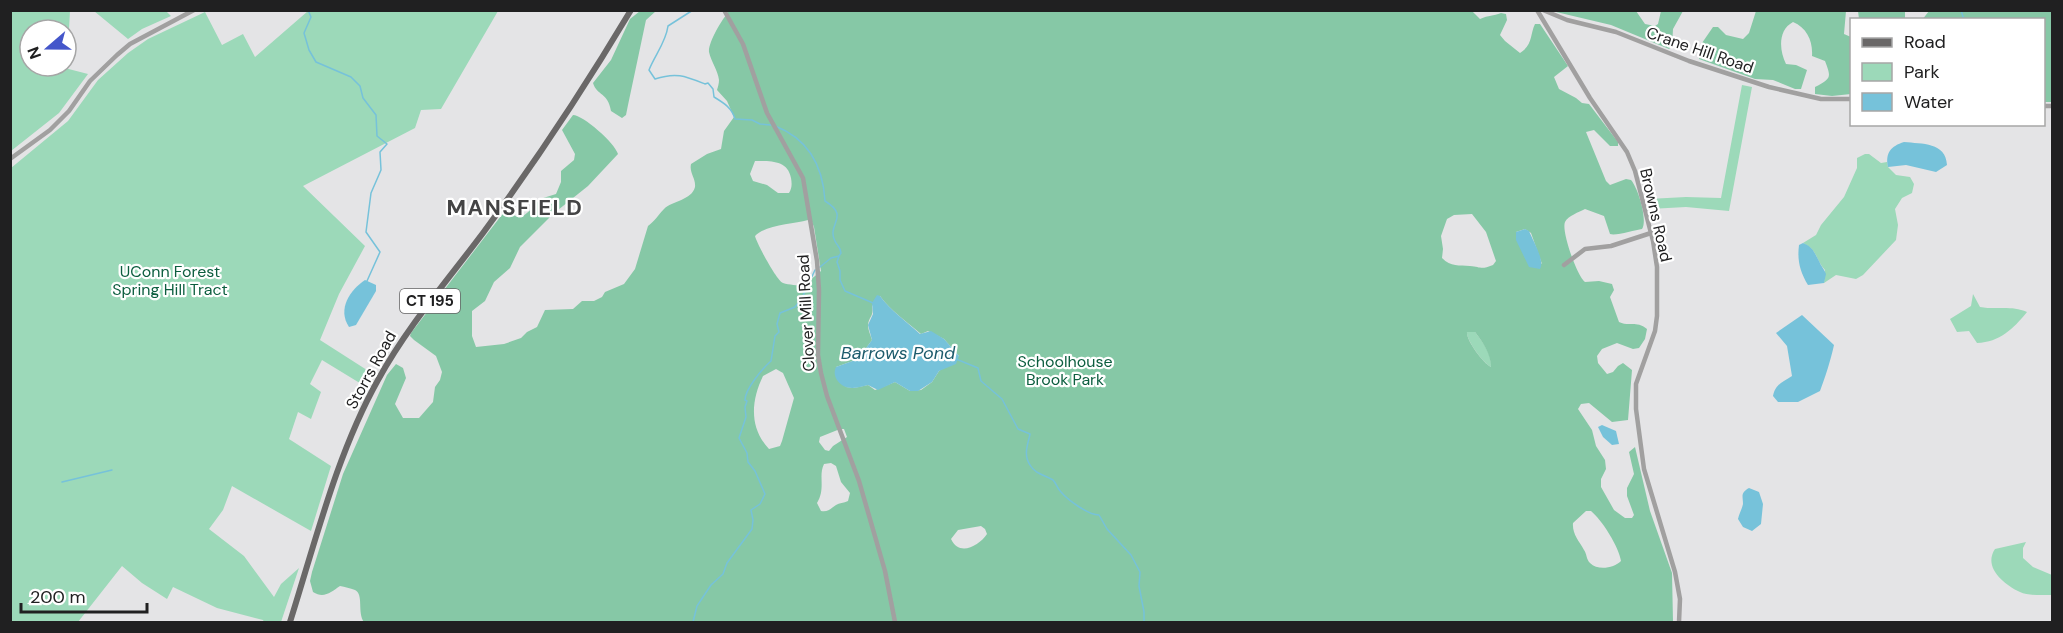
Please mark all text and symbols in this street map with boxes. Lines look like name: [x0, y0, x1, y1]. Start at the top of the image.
north arrow: [18, 18, 78, 78]
legend: [1850, 18, 2045, 126]
street label: Crane Hill Road: [1644, 22, 1756, 78]
text: Road: [1904, 30, 1946, 54]
text: N: [23, 44, 46, 62]
text: Park: [1904, 60, 1940, 84]
text: Water: [1904, 90, 1954, 114]
street label: Browns Road: [1635, 166, 1677, 264]
district label: MANSFIELD: [447, 193, 583, 222]
street label: Clover Mill Road: [792, 254, 820, 372]
park label: UConn Forest Spring Hill Tract: [112, 261, 228, 300]
road number: CT 195: [400, 289, 460, 313]
street label: Storrs Road: [341, 327, 401, 413]
water label: Barrows Pond: [841, 341, 956, 365]
park label: Schoolhouse Brook Park: [1017, 351, 1113, 390]
scale bar: [21, 576, 147, 614]
text: 200 m: [30, 585, 86, 609]

